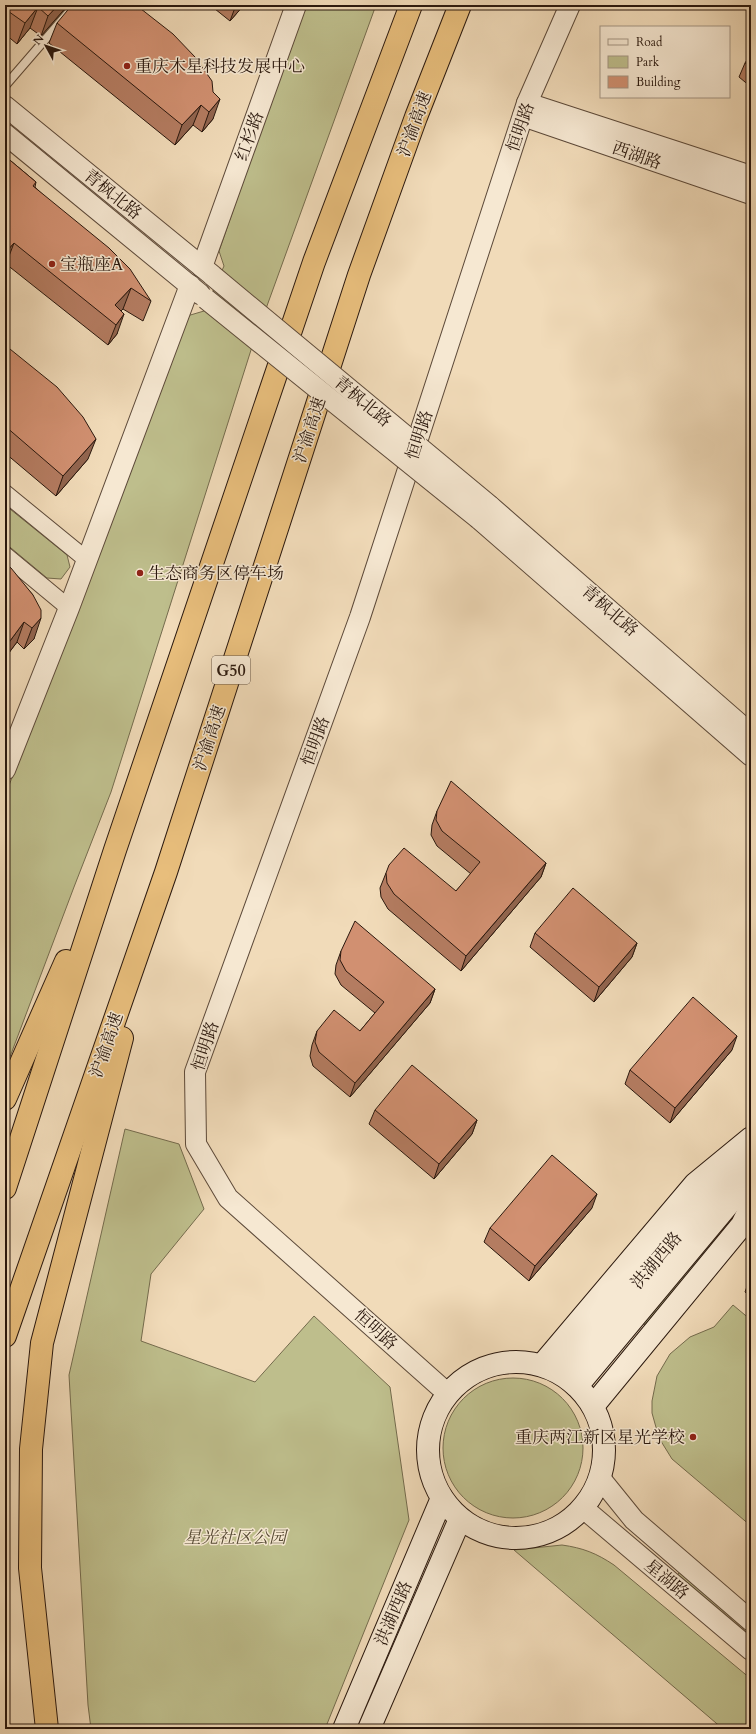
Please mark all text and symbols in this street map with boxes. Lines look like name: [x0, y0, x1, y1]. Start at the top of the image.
north arrow: [26, 26, 66, 66]
legend: [600, 26, 730, 98]
text: N: [30, 31, 48, 48]
text: Road: [636, 34, 663, 50]
text: Park: [636, 54, 660, 70]
place label: 重庆木星科技发展中心: [135, 55, 305, 78]
marker: 重庆木星科技发展中心: [122, 61, 132, 71]
text: Building: [636, 74, 681, 90]
street label: 沪渝高速: [392, 88, 437, 160]
street label: 恒明路: [501, 99, 540, 155]
street label: 红杉路: [230, 108, 269, 164]
street label: 西湖路: [609, 136, 665, 175]
street label: 青枫北路: [79, 164, 146, 225]
place label: 宝瓶座A: [60, 253, 124, 276]
marker: 宝瓶座A: [47, 259, 57, 269]
street label: 青枫北路: [329, 371, 396, 432]
street label: 沪渝高速: [288, 394, 331, 466]
street label: 恒明路: [401, 407, 438, 463]
place label: 生态商务区停车场: [148, 562, 284, 585]
marker: 生态商务区停车场: [135, 568, 145, 578]
street label: 青枫北路: [576, 579, 643, 641]
road number: G50: [212, 656, 250, 684]
street label: 沪渝高速: [188, 702, 231, 774]
street label: 恒明路: [296, 713, 335, 769]
street label: 沪渝高速: [85, 1009, 128, 1081]
street label: 恒明路: [187, 1018, 224, 1074]
street label: 洪湖西路: [626, 1227, 687, 1294]
street label: 恒明路: [349, 1304, 402, 1355]
place label: 重庆两江新区星光学校: [515, 1426, 685, 1449]
marker: 重庆两江新区星光学校: [688, 1432, 698, 1442]
park label: 星光社区公园: [184, 1526, 289, 1549]
street label: 星湖路: [640, 1554, 694, 1605]
street label: 洪湖西路: [370, 1577, 417, 1649]

